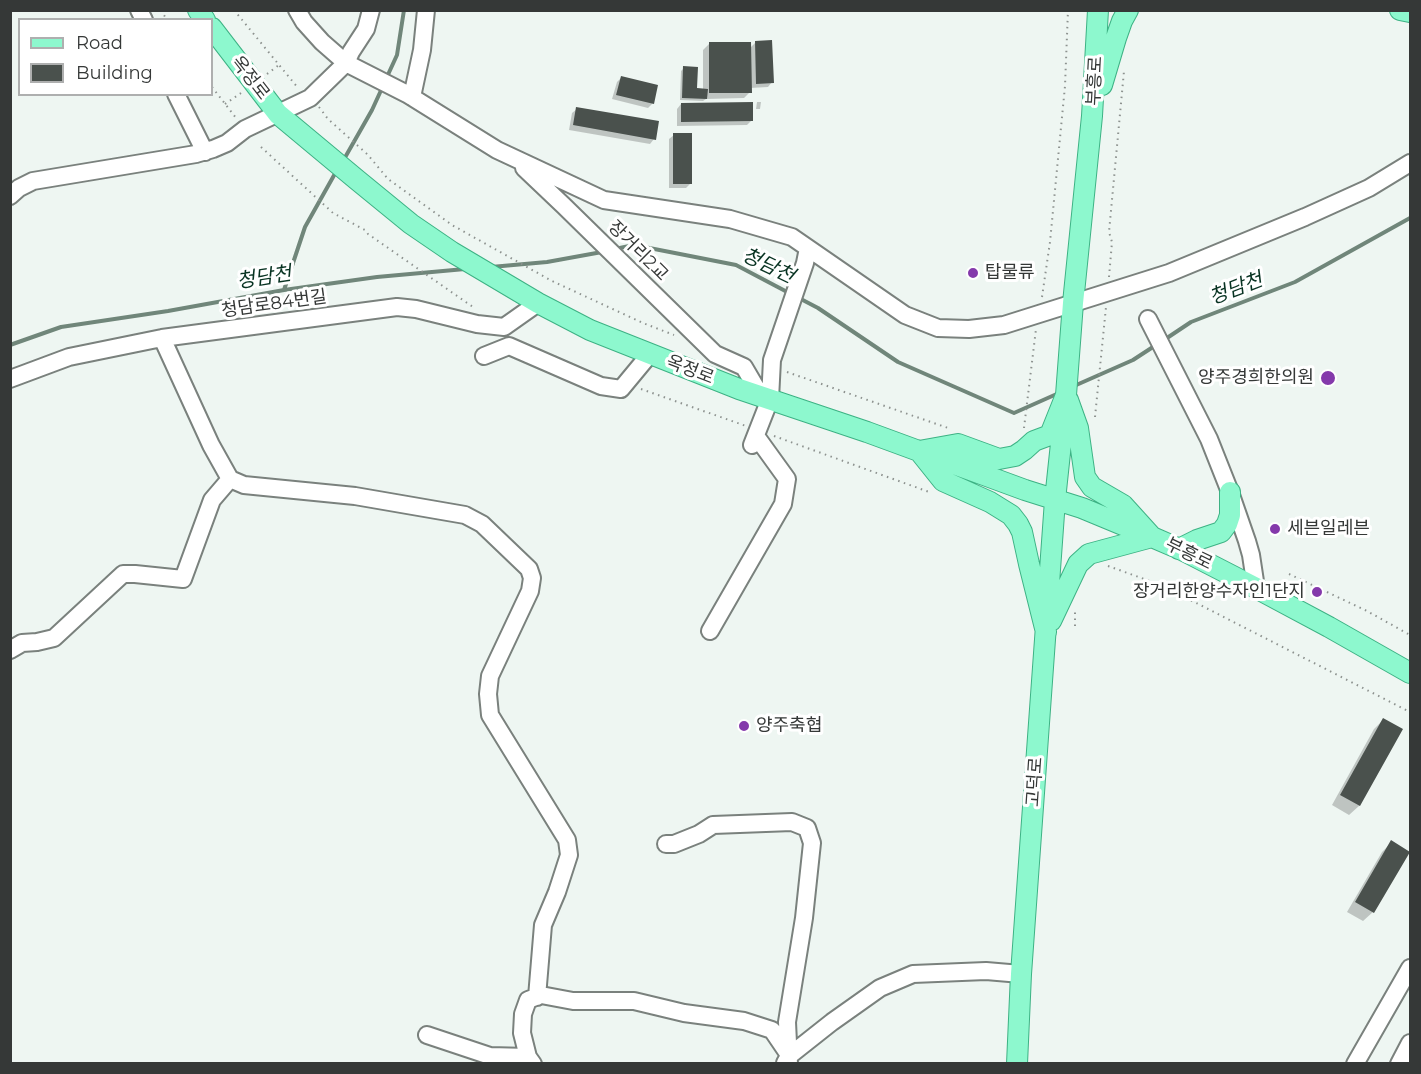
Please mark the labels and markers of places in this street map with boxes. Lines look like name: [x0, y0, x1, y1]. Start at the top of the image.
place label: 탑물류: [985, 262, 1035, 284]
marker: 탑물류: [966, 266, 980, 280]
place label: 양주경희한의원: [1198, 367, 1314, 389]
marker: 양주경희한의원: [1319, 369, 1337, 387]
place label: 세븐일레븐: [1287, 518, 1370, 540]
marker: 세븐일레븐: [1268, 522, 1282, 536]
place label: 장거리한양수자인1단지: [1133, 581, 1305, 603]
marker: 장거리한양수자인1단지: [1310, 585, 1324, 599]
place label: 양주축협: [756, 715, 822, 737]
marker: 양주축협: [737, 719, 751, 733]

